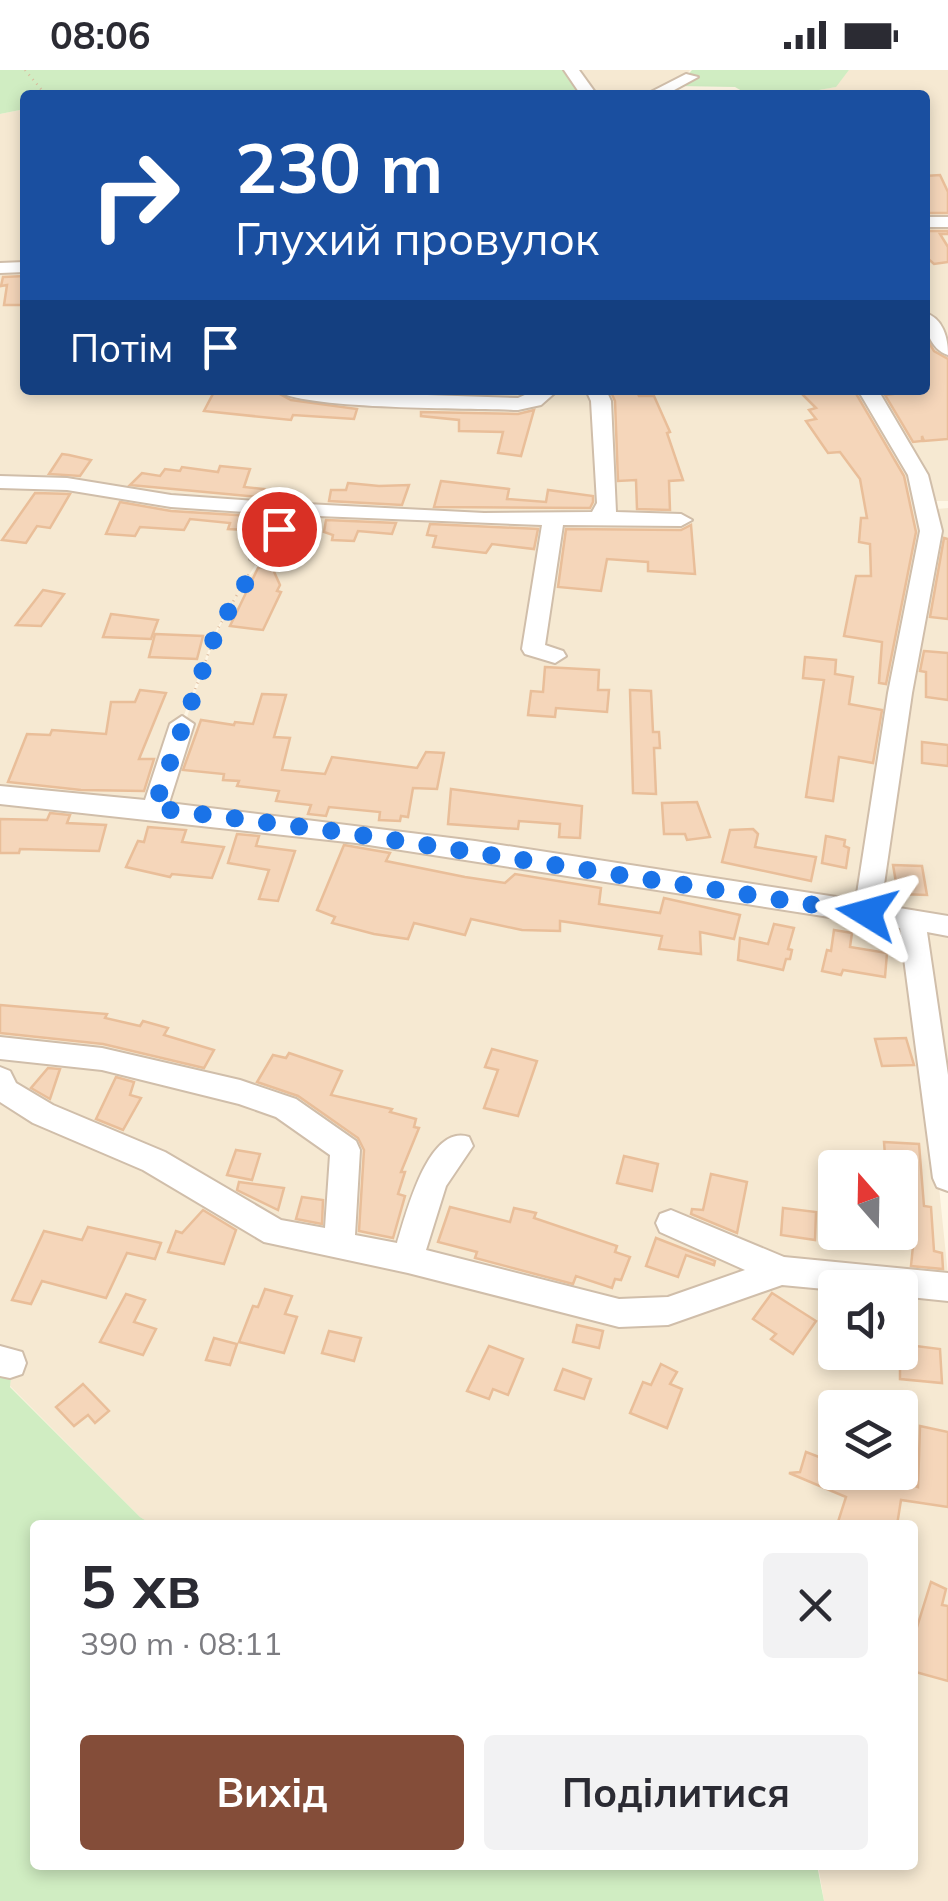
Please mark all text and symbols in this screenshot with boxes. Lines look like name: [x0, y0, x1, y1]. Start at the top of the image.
text: 08:06: [50, 11, 151, 59]
text: 230 m: [235, 123, 443, 211]
icon: right: [70, 130, 200, 260]
text: Глухий провулок: [235, 210, 599, 266]
icon: arrive: [193, 320, 248, 375]
text: Потім: [70, 324, 173, 372]
pin: [237, 487, 322, 572]
icon: arrive: [252, 502, 307, 557]
position arrow: [815, 861, 919, 965]
north arrow: [818, 1150, 918, 1250]
map controls: [818, 1150, 918, 1490]
button: sound: [818, 1270, 918, 1370]
button: layers: [818, 1390, 918, 1490]
text: 5 хв: [80, 1548, 201, 1623]
button: close: [763, 1553, 868, 1658]
text: 390 m · 08:11: [80, 1623, 282, 1663]
button: Вихід: [80, 1735, 464, 1850]
button: Поділитися: [484, 1735, 868, 1850]

